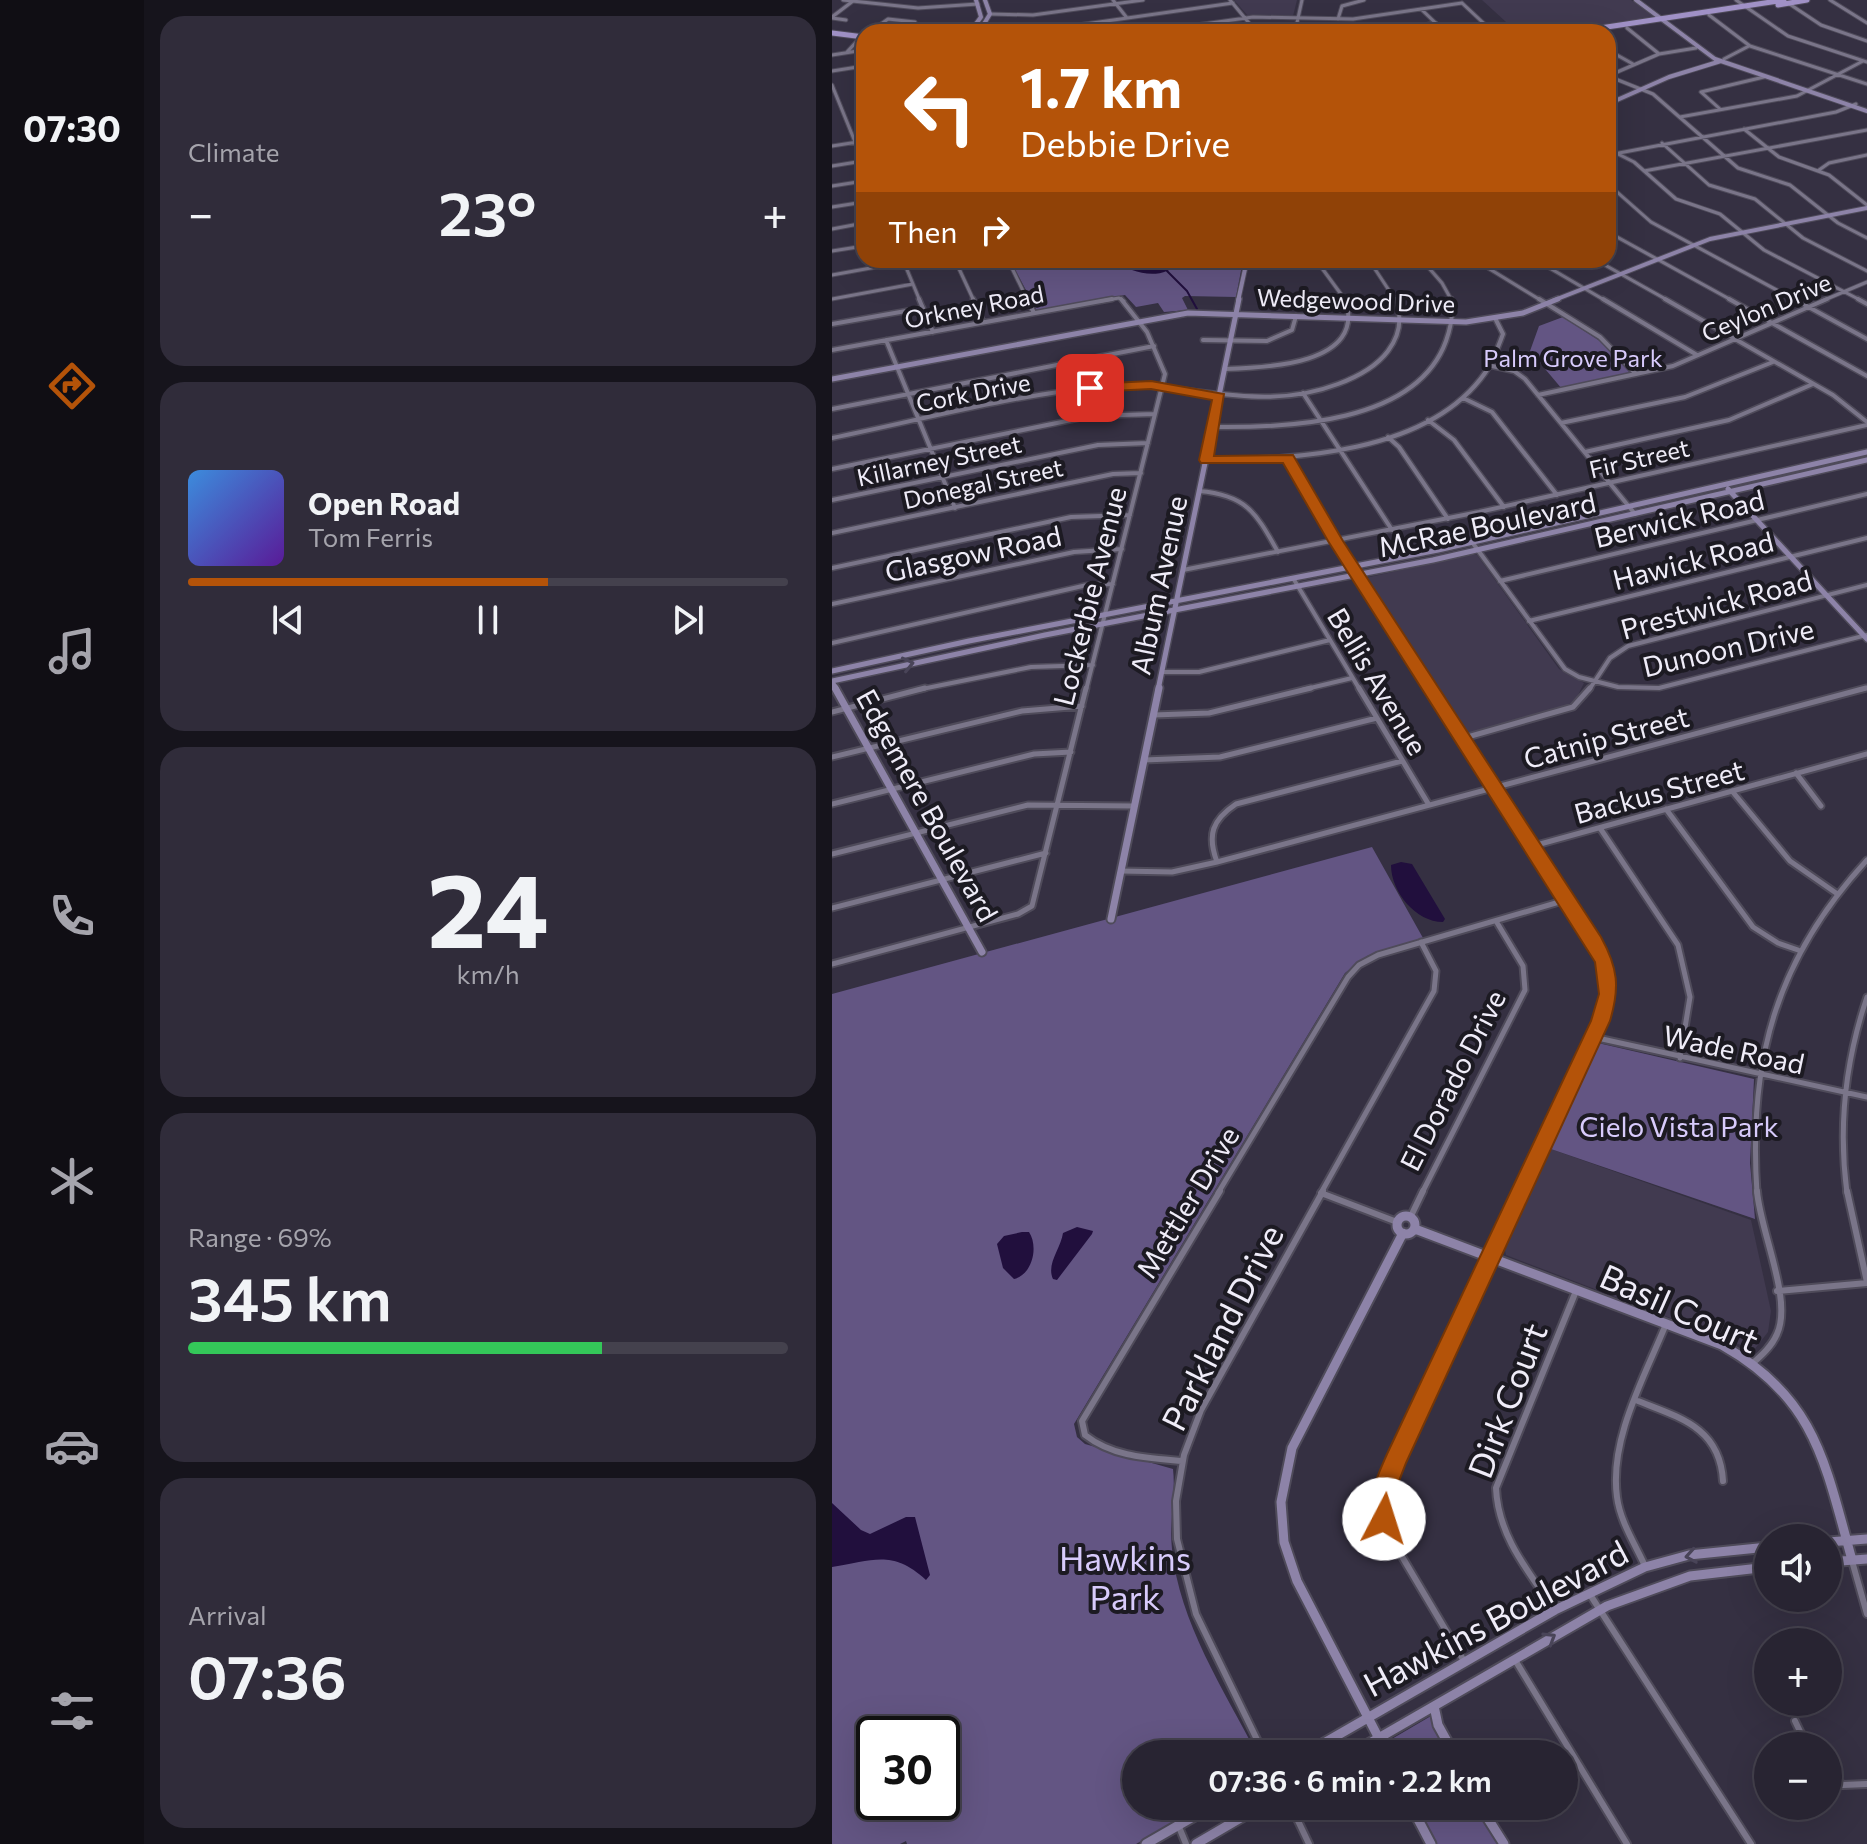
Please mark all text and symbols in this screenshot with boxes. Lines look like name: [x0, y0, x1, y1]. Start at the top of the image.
text: 1.7 km: [1020, 51, 1182, 120]
icon: left: [888, 56, 992, 160]
text: 07:30: [23, 105, 121, 149]
text: Debbie Drive: [1020, 120, 1230, 164]
text: Climate: [188, 136, 280, 167]
text: 23°: [439, 175, 537, 248]
text: −: [188, 185, 213, 239]
text: +: [762, 185, 788, 239]
icon: right: [973, 208, 1017, 252]
text: Then: [888, 212, 957, 249]
street label: Ceylon Drive: [1697, 267, 1835, 347]
street label: Orkney Road: [902, 278, 1046, 334]
street label: Wedgewood Drive: [1256, 282, 1456, 318]
park label: Palm Grove Park: [1483, 343, 1663, 372]
pin: [1056, 354, 1124, 422]
icon: directions: [44, 358, 100, 414]
icon: arrive: [1068, 366, 1112, 410]
street label: Cork Drive: [913, 367, 1033, 417]
street label: Killarney Street: [854, 428, 1024, 492]
street label: Fir Street: [1586, 432, 1692, 484]
street label: Donegal Street: [901, 452, 1066, 514]
street label: Berwick Road: [1591, 482, 1767, 554]
street label: Lockerbie Avenue: [1045, 483, 1133, 709]
text: Open Road: [308, 484, 460, 521]
street label: McRae Boulevard: [1375, 484, 1599, 564]
street label: Album Avenue: [1122, 493, 1194, 677]
street label: Glasgow Road: [882, 518, 1064, 588]
text: Tom Ferris: [308, 521, 433, 552]
street label: Hawick Road: [1609, 524, 1777, 596]
street label: Prestwick Road: [1617, 562, 1815, 646]
icon: previous: [266, 598, 310, 642]
icon: pause: [466, 598, 510, 642]
icon: next: [666, 598, 710, 642]
street label: Bellis Avenue: [1321, 601, 1435, 761]
street label: Dunoon Drive: [1639, 611, 1817, 683]
icon: music: [44, 623, 100, 679]
one-way arrow: [901, 656, 914, 673]
street label: Edgemere Boulevard: [850, 683, 1006, 927]
street label: Catnip Street: [1520, 699, 1692, 775]
street label: Backus Street: [1570, 752, 1748, 830]
text: 24: [427, 842, 549, 969]
icon: phone: [44, 888, 100, 944]
text: km/h: [456, 958, 520, 989]
street label: El Dorado Drive: [1392, 984, 1512, 1176]
street label: Wade Road: [1660, 1017, 1808, 1081]
park label: Cielo Vista Park: [1579, 1109, 1779, 1143]
street label: Mettler Drive: [1129, 1120, 1245, 1284]
icon: climate: [44, 1153, 100, 1209]
street label: Parkland Drive: [1151, 1217, 1291, 1437]
text: Range · 69%: [188, 1221, 332, 1252]
street label: Basil Court: [1594, 1253, 1766, 1361]
text: 345 km: [188, 1260, 392, 1333]
street label: Dirk Court: [1457, 1317, 1555, 1483]
icon: car: [44, 1418, 100, 1474]
position arrow: [1342, 1477, 1426, 1561]
map controls: [1754, 1524, 1842, 1820]
button: sound: [1754, 1524, 1842, 1612]
street label: Hawkins Boulevard: [1356, 1530, 1634, 1704]
park label: Hawkins Park: [1059, 1536, 1191, 1617]
one-way arrow: [1684, 1546, 1697, 1563]
text: Arrival: [188, 1599, 267, 1630]
button: +: [1754, 1628, 1842, 1716]
one-way arrow: [1541, 1633, 1556, 1648]
text: 07:36: [188, 1638, 347, 1711]
icon: filters: [44, 1683, 100, 1739]
speed limit sign: 30: [856, 1716, 960, 1820]
button: −: [1754, 1732, 1842, 1820]
text: 07:36 · 6 min · 2.2 km: [1208, 1761, 1492, 1798]

